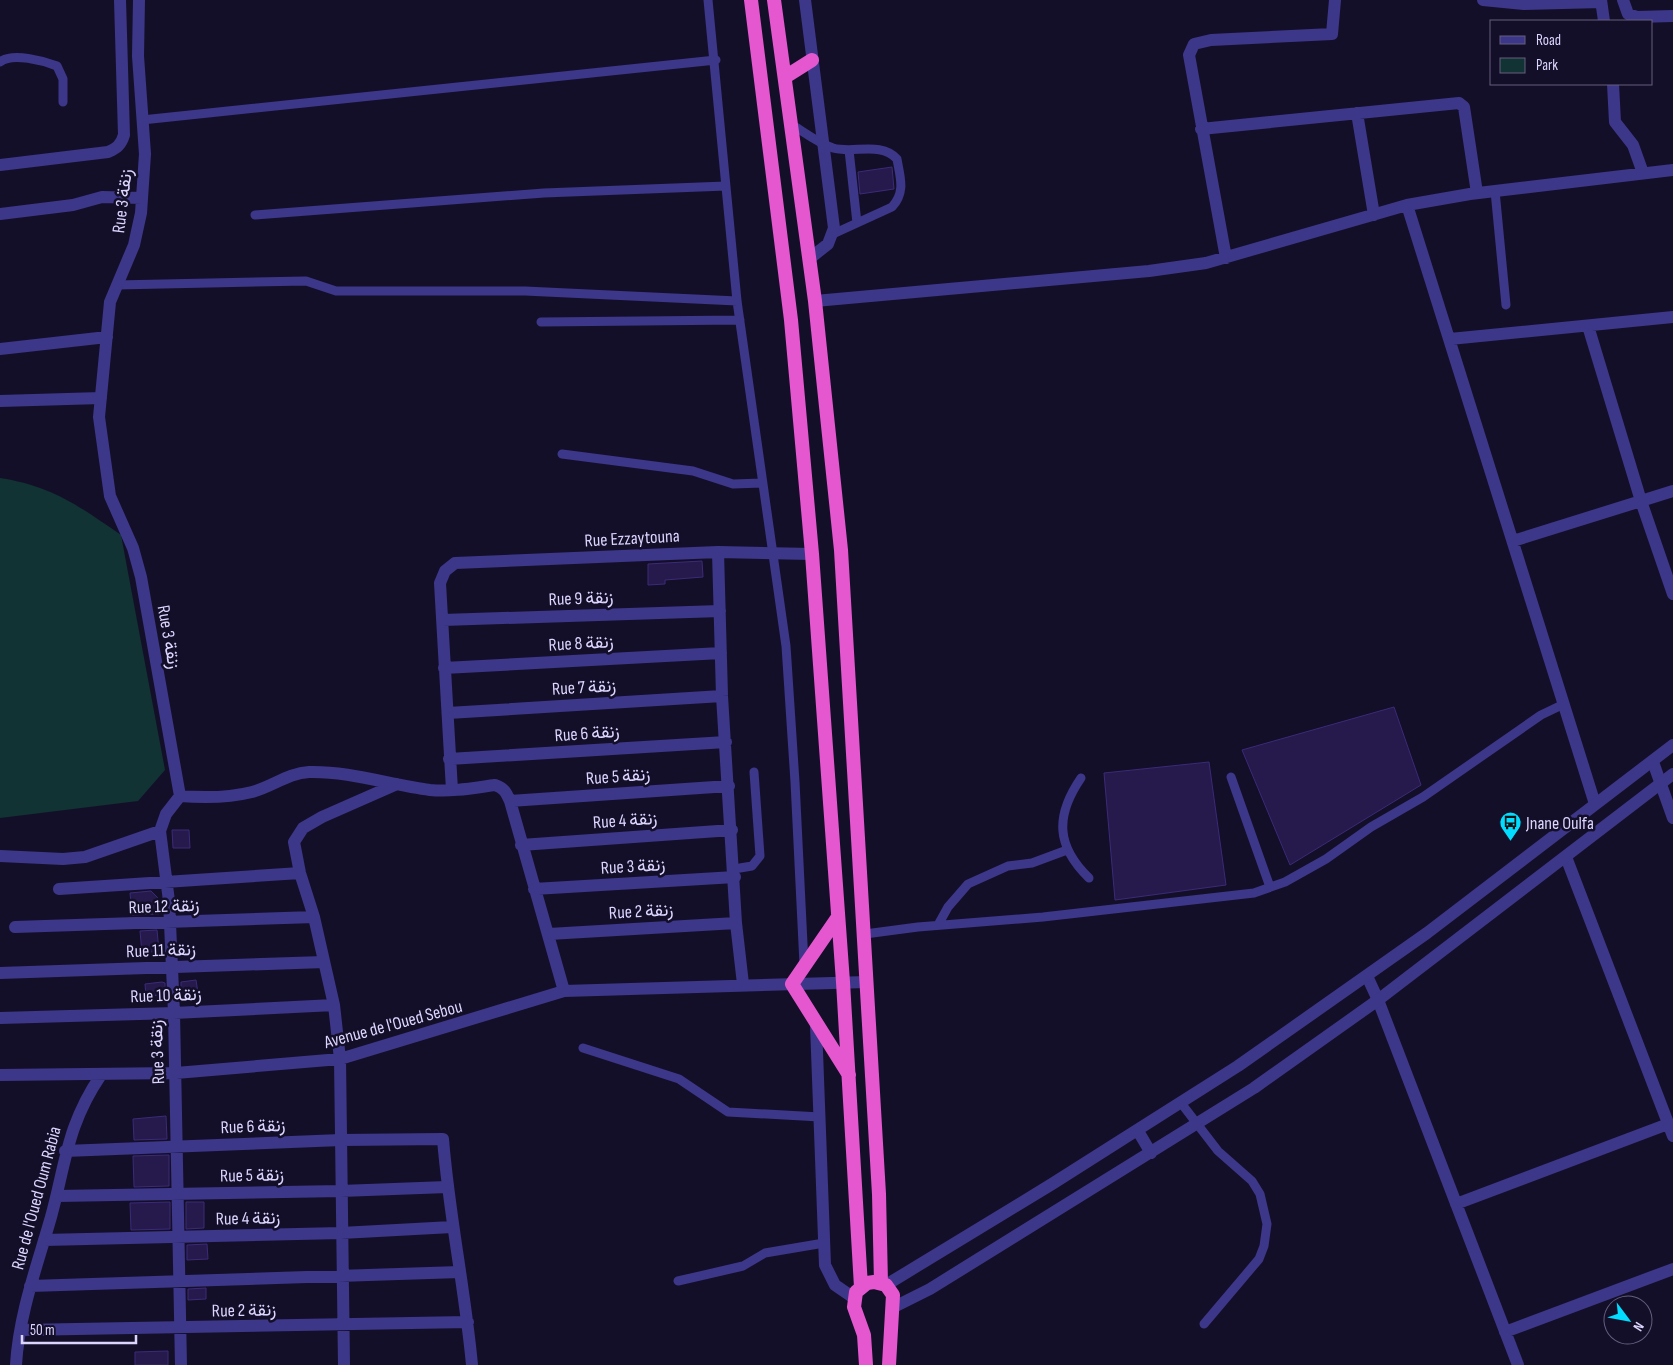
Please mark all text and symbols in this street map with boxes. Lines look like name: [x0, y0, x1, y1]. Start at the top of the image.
legend: [1490, 20, 1653, 85]
text: Road: [1536, 31, 1561, 50]
text: Park: [1536, 56, 1558, 75]
street label: Rue 3 زنقة: [108, 168, 137, 234]
street label: Rue Ezzaytouna: [584, 526, 680, 551]
street label: Rue 9 زنقة: [548, 587, 614, 610]
street label: Rue 3 زنقة: [153, 603, 184, 671]
street label: Rue 8 زنقة: [548, 631, 614, 656]
street label: Rue 7 زنقة: [551, 675, 617, 700]
street label: Rue 6 زنقة: [554, 721, 620, 746]
street label: Rue 5 زنقة: [585, 764, 651, 789]
street label: Rue 4 زنقة: [592, 808, 658, 833]
bus stop icon: Jnane Oulfa: [1498, 811, 1522, 842]
place label: Jnane Oulfa: [1525, 813, 1594, 834]
street label: Rue 3 زنقة: [600, 854, 666, 879]
street label: Rue 12 زنقة: [128, 895, 200, 918]
street label: Rue 2 زنقة: [608, 899, 674, 924]
street label: Rue 11 زنقة: [126, 939, 196, 962]
street label: Rue 10 زنقة: [130, 984, 202, 1007]
street label: Avenue de l'Oued Sebou: [321, 996, 464, 1053]
street label: Rue 3 زنقة: [146, 1019, 169, 1085]
street label: Rue 6 زنقة: [220, 1115, 286, 1138]
street label: Rue de l'Oued Oum Rabia: [7, 1124, 66, 1272]
street label: Rue 5 زنقة: [220, 1164, 284, 1187]
street label: Rue 4 زنقة: [215, 1207, 281, 1230]
north arrow: [1603, 1295, 1653, 1345]
street label: Rue 2 زنقة: [212, 1299, 276, 1322]
scale bar: [22, 1312, 136, 1344]
text: N: [1629, 1319, 1648, 1334]
text: 50 m: [30, 1321, 55, 1340]

